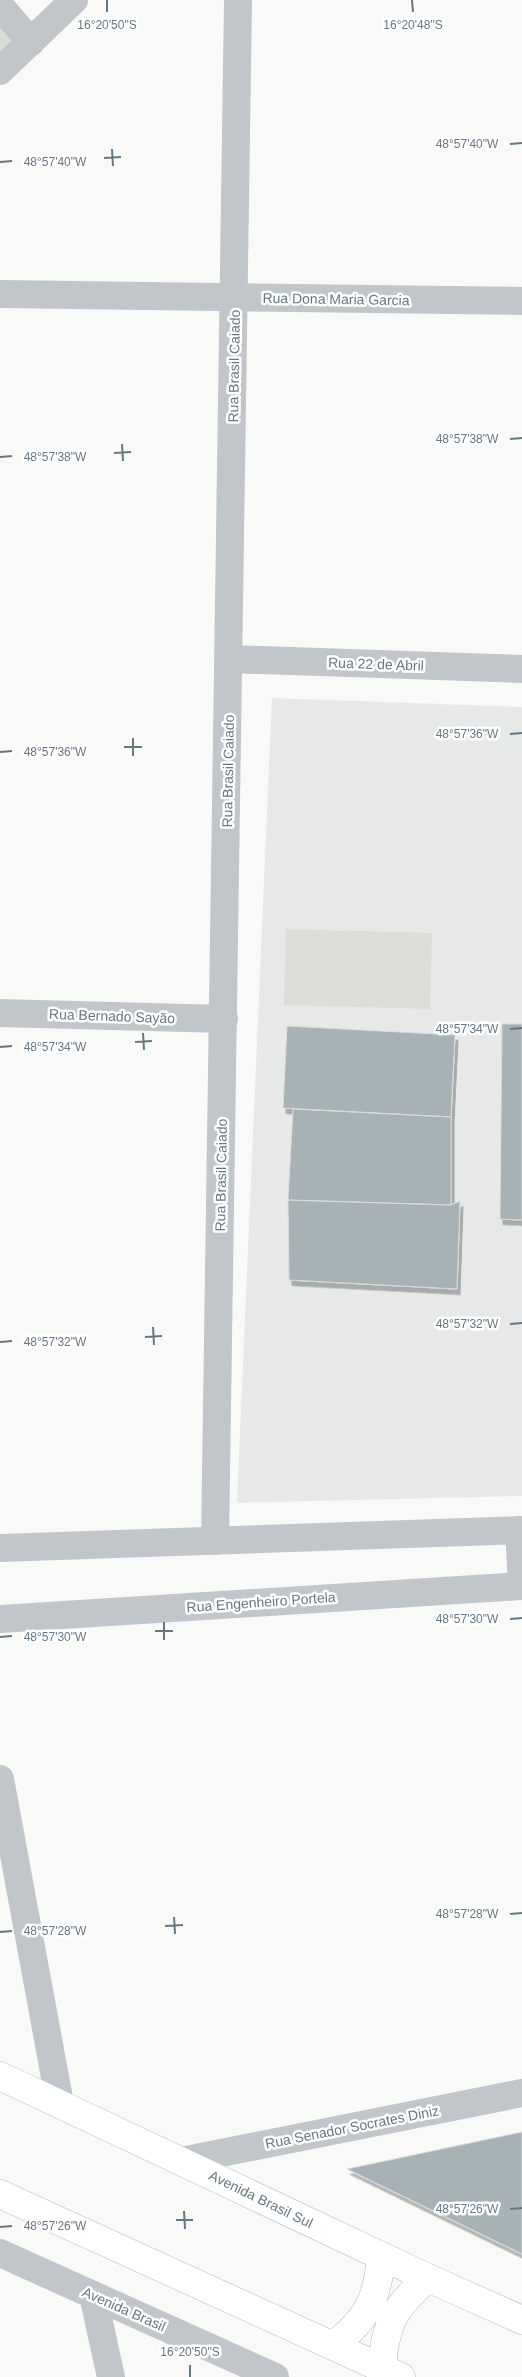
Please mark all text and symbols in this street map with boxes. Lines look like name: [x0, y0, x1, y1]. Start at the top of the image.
text: 16°20'50"S: [77, 18, 137, 32]
text: 16°20'48"S: [383, 18, 443, 32]
text: 48°57'40"W: [436, 137, 499, 151]
text: 48°57'40"W: [24, 155, 87, 169]
street label: Rua Dona Maria Garcia: [262, 290, 410, 308]
street label: Rua Brasil Caiado: [225, 309, 243, 423]
text: 48°57'38"W: [436, 432, 499, 446]
text: 48°57'38"W: [24, 450, 87, 464]
street label: Rua 22 de Abril: [328, 654, 424, 674]
street label: Rua Brasil Caiado: [219, 714, 237, 828]
text: 48°57'36"W: [436, 727, 499, 741]
text: 48°57'36"W: [24, 745, 87, 759]
street label: Rua Bernado Sayão: [49, 1006, 175, 1026]
text: 48°57'34"W: [436, 1022, 499, 1036]
text: 48°57'34"W: [24, 1040, 87, 1054]
street label: Rua Brasil Caiado: [212, 1118, 230, 1232]
text: 48°57'32"W: [436, 1317, 499, 1331]
text: 48°57'32"W: [24, 1335, 87, 1349]
street label: Rua Engenheiro Portela: [186, 1589, 336, 1615]
text: 48°57'30"W: [436, 1612, 499, 1626]
text: 48°57'30"W: [24, 1630, 87, 1644]
text: 48°57'28"W: [436, 1907, 499, 1921]
text: 48°57'28"W: [24, 1924, 87, 1938]
street label: Rua Senador Socrates Diniz: [264, 2102, 440, 2152]
street label: Avenida Brasil Sul: [207, 2167, 315, 2231]
text: 48°57'26"W: [436, 2202, 499, 2216]
text: 48°57'26"W: [24, 2219, 87, 2233]
street label: Avenida Brasil: [80, 2284, 168, 2334]
text: 16°20'50"S: [160, 2345, 220, 2359]

